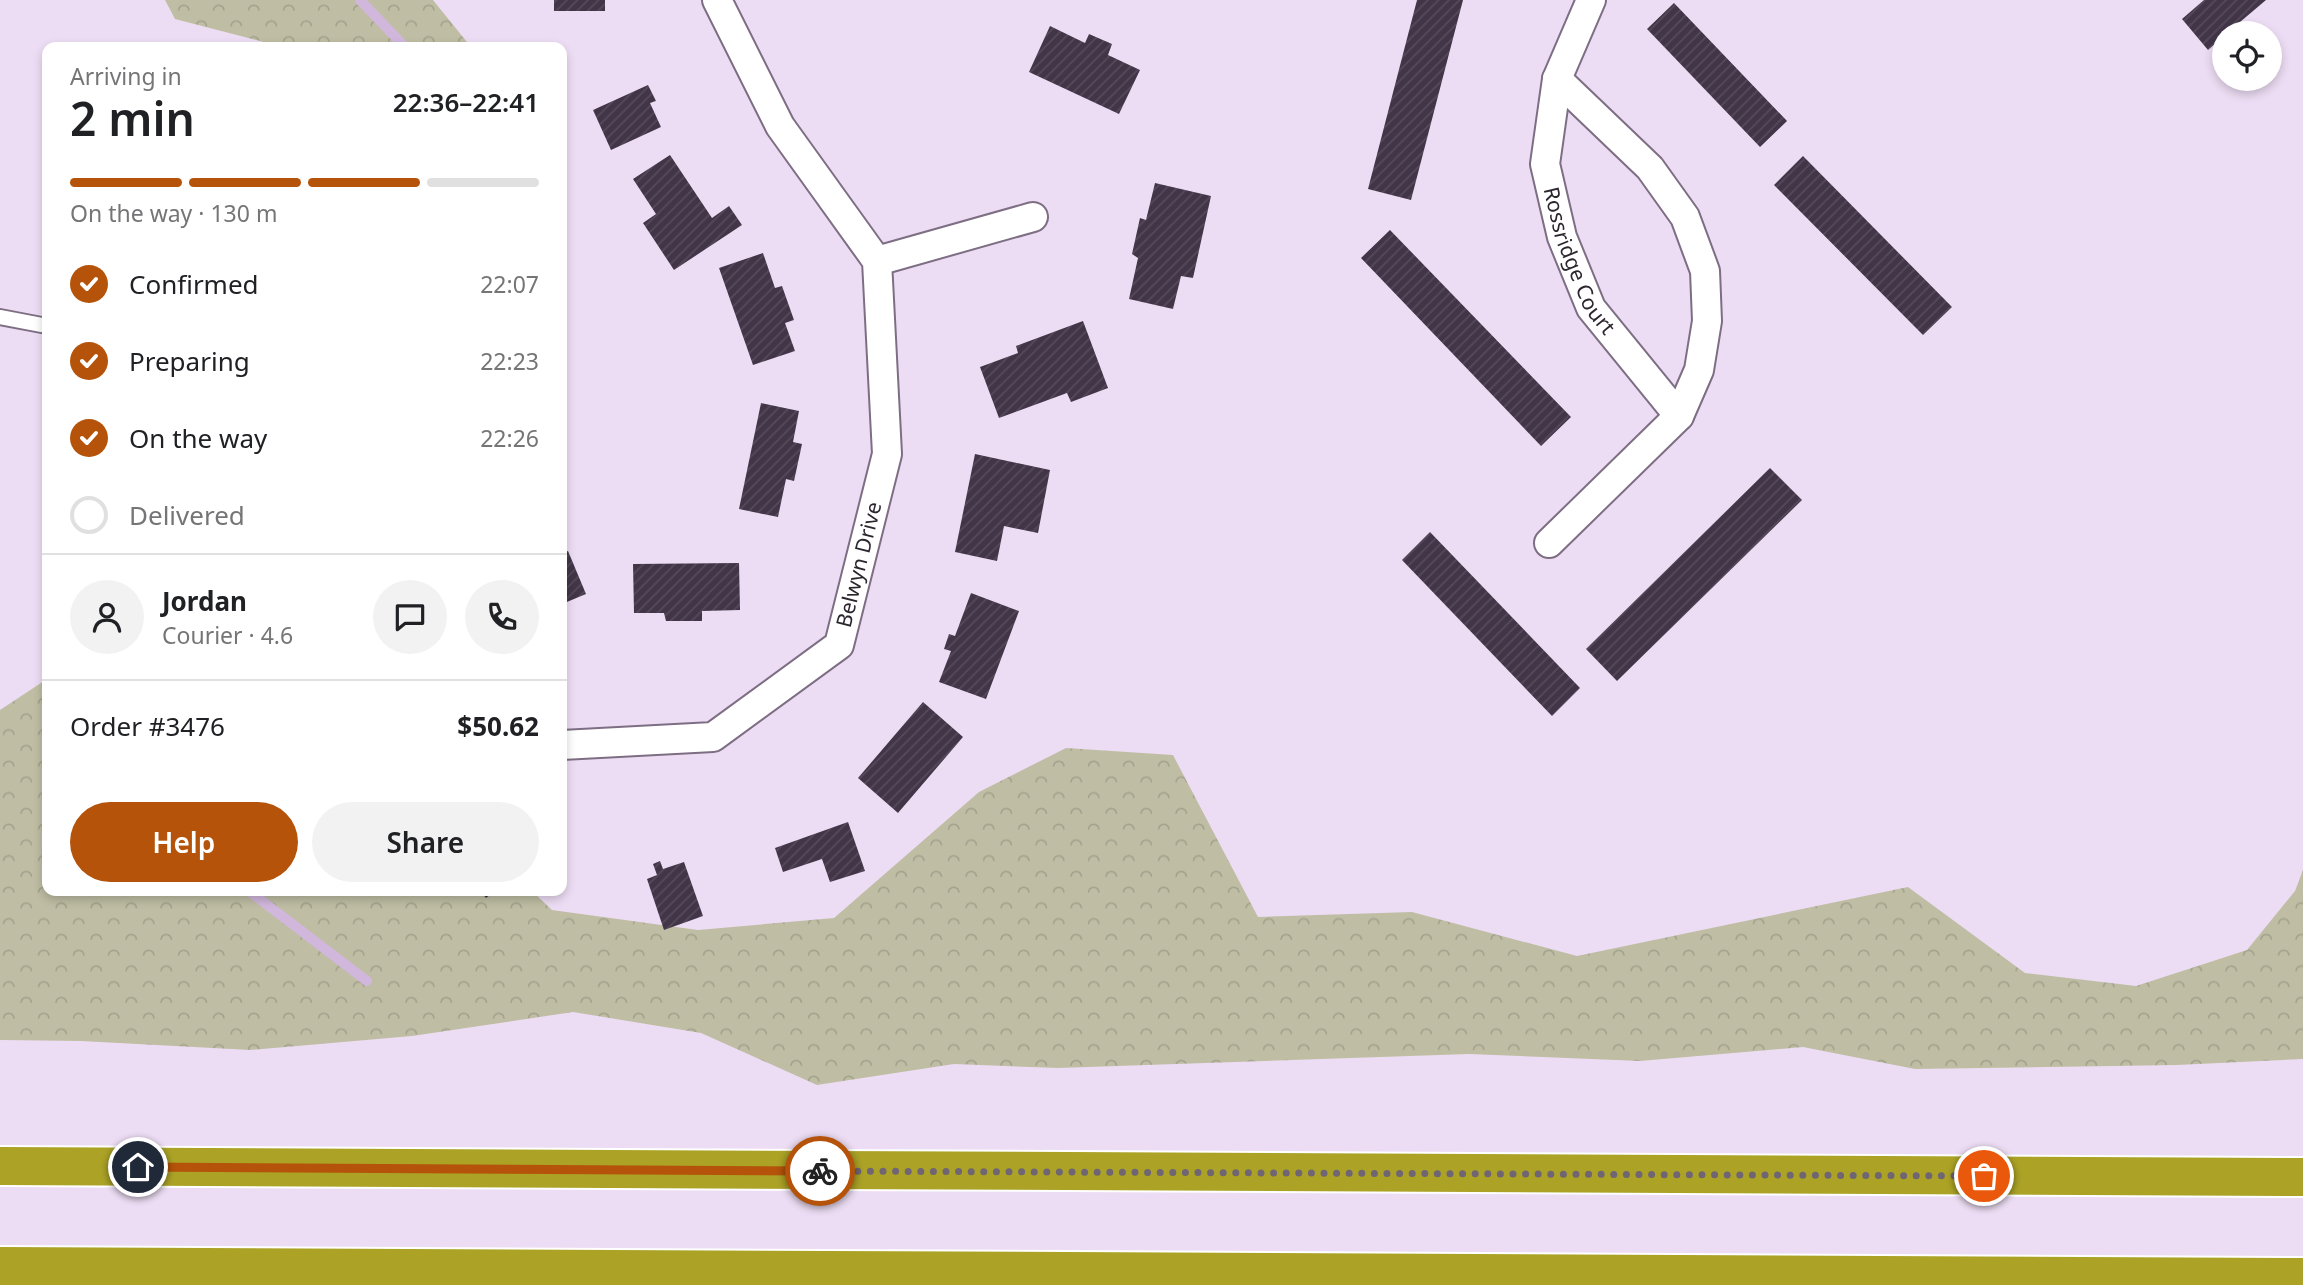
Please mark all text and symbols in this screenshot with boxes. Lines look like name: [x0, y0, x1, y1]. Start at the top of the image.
map controls: [2212, 21, 2282, 91]
button: locate: [2212, 21, 2282, 91]
text: Arriving in: [70, 60, 182, 92]
text: 22:36–22:41: [393, 84, 539, 120]
text: 2 min: [70, 87, 195, 149]
street label: Rossridge Court: [1538, 184, 1622, 340]
text: On the way · 130 m: [70, 197, 277, 229]
icon: check: [70, 265, 108, 303]
text: Confirmed: [129, 266, 259, 302]
text: 22:07: [480, 268, 539, 300]
icon: check: [70, 342, 108, 380]
text: Preparing: [129, 343, 250, 379]
text: 22:23: [480, 345, 539, 377]
icon: check: [70, 419, 108, 457]
text: On the way: [129, 420, 267, 456]
text: 22:26: [480, 422, 539, 454]
text: Delivered: [129, 497, 245, 533]
street label: Belwyn Drive: [829, 499, 887, 630]
button: person: [70, 580, 144, 654]
button: chat: [373, 580, 447, 654]
button: phone: [465, 580, 539, 654]
text: Jordan: [162, 583, 247, 619]
text: Courier · 4.6: [162, 619, 293, 651]
text: Order #3476: [70, 708, 225, 744]
text: $50.62: [457, 708, 539, 744]
button: Help: [70, 802, 298, 882]
button: Share: [312, 802, 539, 882]
courier: [785, 1136, 855, 1206]
pin: [108, 1137, 168, 1197]
pin: [1954, 1146, 2014, 1206]
icon: home: [119, 1148, 157, 1186]
icon: bike: [801, 1152, 839, 1190]
icon: bag: [1965, 1157, 2003, 1195]

